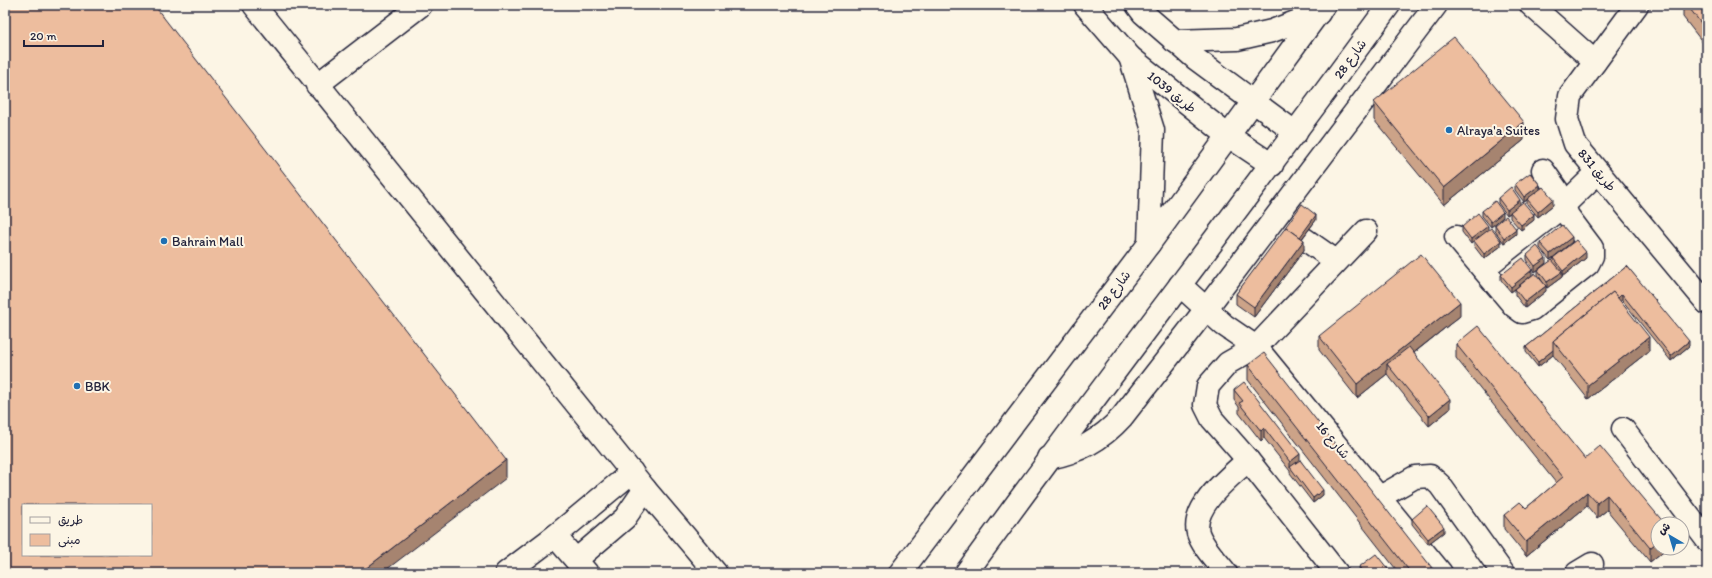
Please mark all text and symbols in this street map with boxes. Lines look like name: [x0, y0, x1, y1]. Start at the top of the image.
scale bar: [24, 22, 103, 48]
text: 20 m: [30, 29, 57, 43]
street label: شارع 28: [1331, 36, 1371, 83]
street label: طريق 1039: [1144, 68, 1199, 117]
place label: Alraya'a Suites: [1457, 123, 1540, 138]
marker: Alraya'a Suites: [1444, 125, 1454, 135]
street label: طريق 831: [1574, 146, 1619, 195]
place label: Bahrain Mall: [172, 234, 244, 249]
marker: Bahrain Mall: [159, 236, 169, 246]
street label: شارع 28: [1094, 268, 1135, 314]
place label: BBK: [85, 379, 111, 394]
marker: BBK: [72, 381, 82, 391]
street label: شارع 16: [1312, 418, 1353, 463]
legend: [22, 504, 152, 556]
text: طريق: [58, 513, 83, 527]
north arrow: [1650, 516, 1690, 556]
text: ش: [1655, 520, 1673, 537]
text: مبنى: [58, 533, 81, 548]

